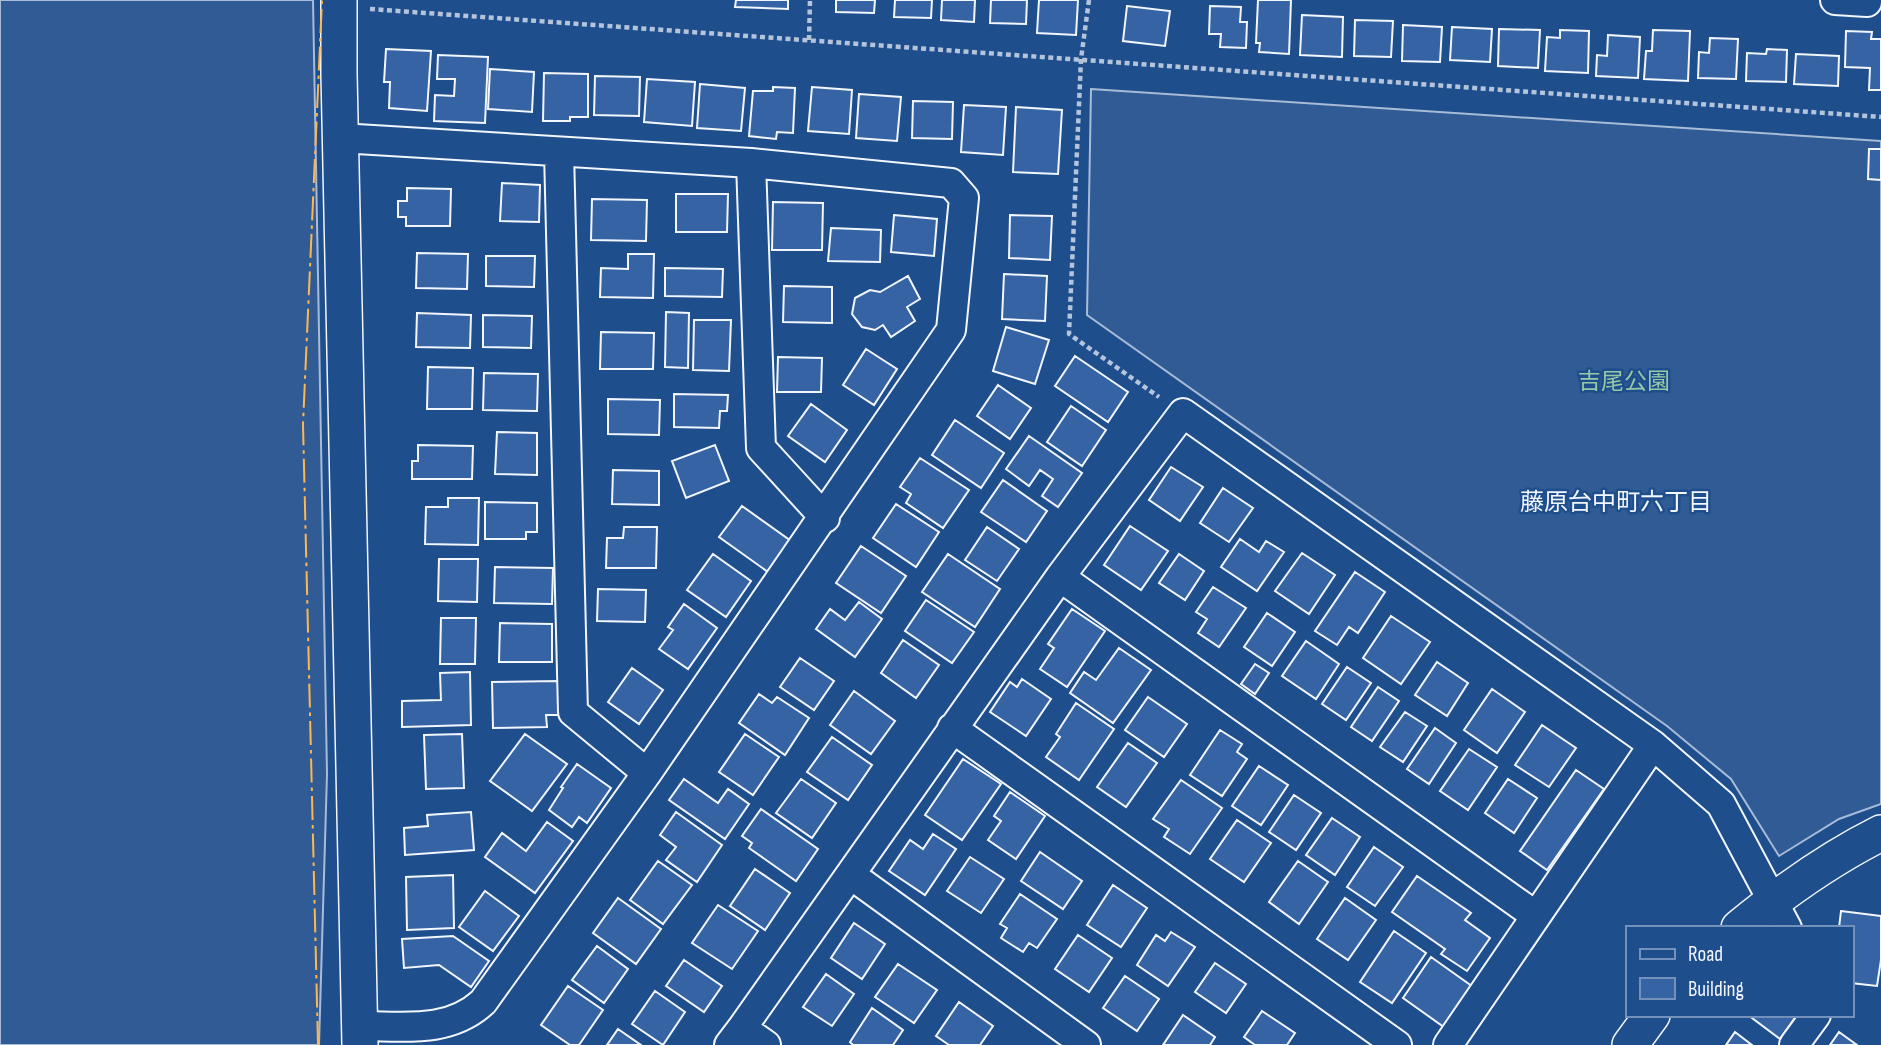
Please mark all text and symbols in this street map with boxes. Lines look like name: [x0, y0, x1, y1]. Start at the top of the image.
park label: 吉尾公園: [1578, 368, 1670, 396]
district label: 藤原台中町六丁目: [1520, 488, 1712, 517]
legend: [1626, 926, 1853, 1017]
text: Road: [1688, 942, 1723, 967]
text: Building: [1688, 977, 1744, 1002]

